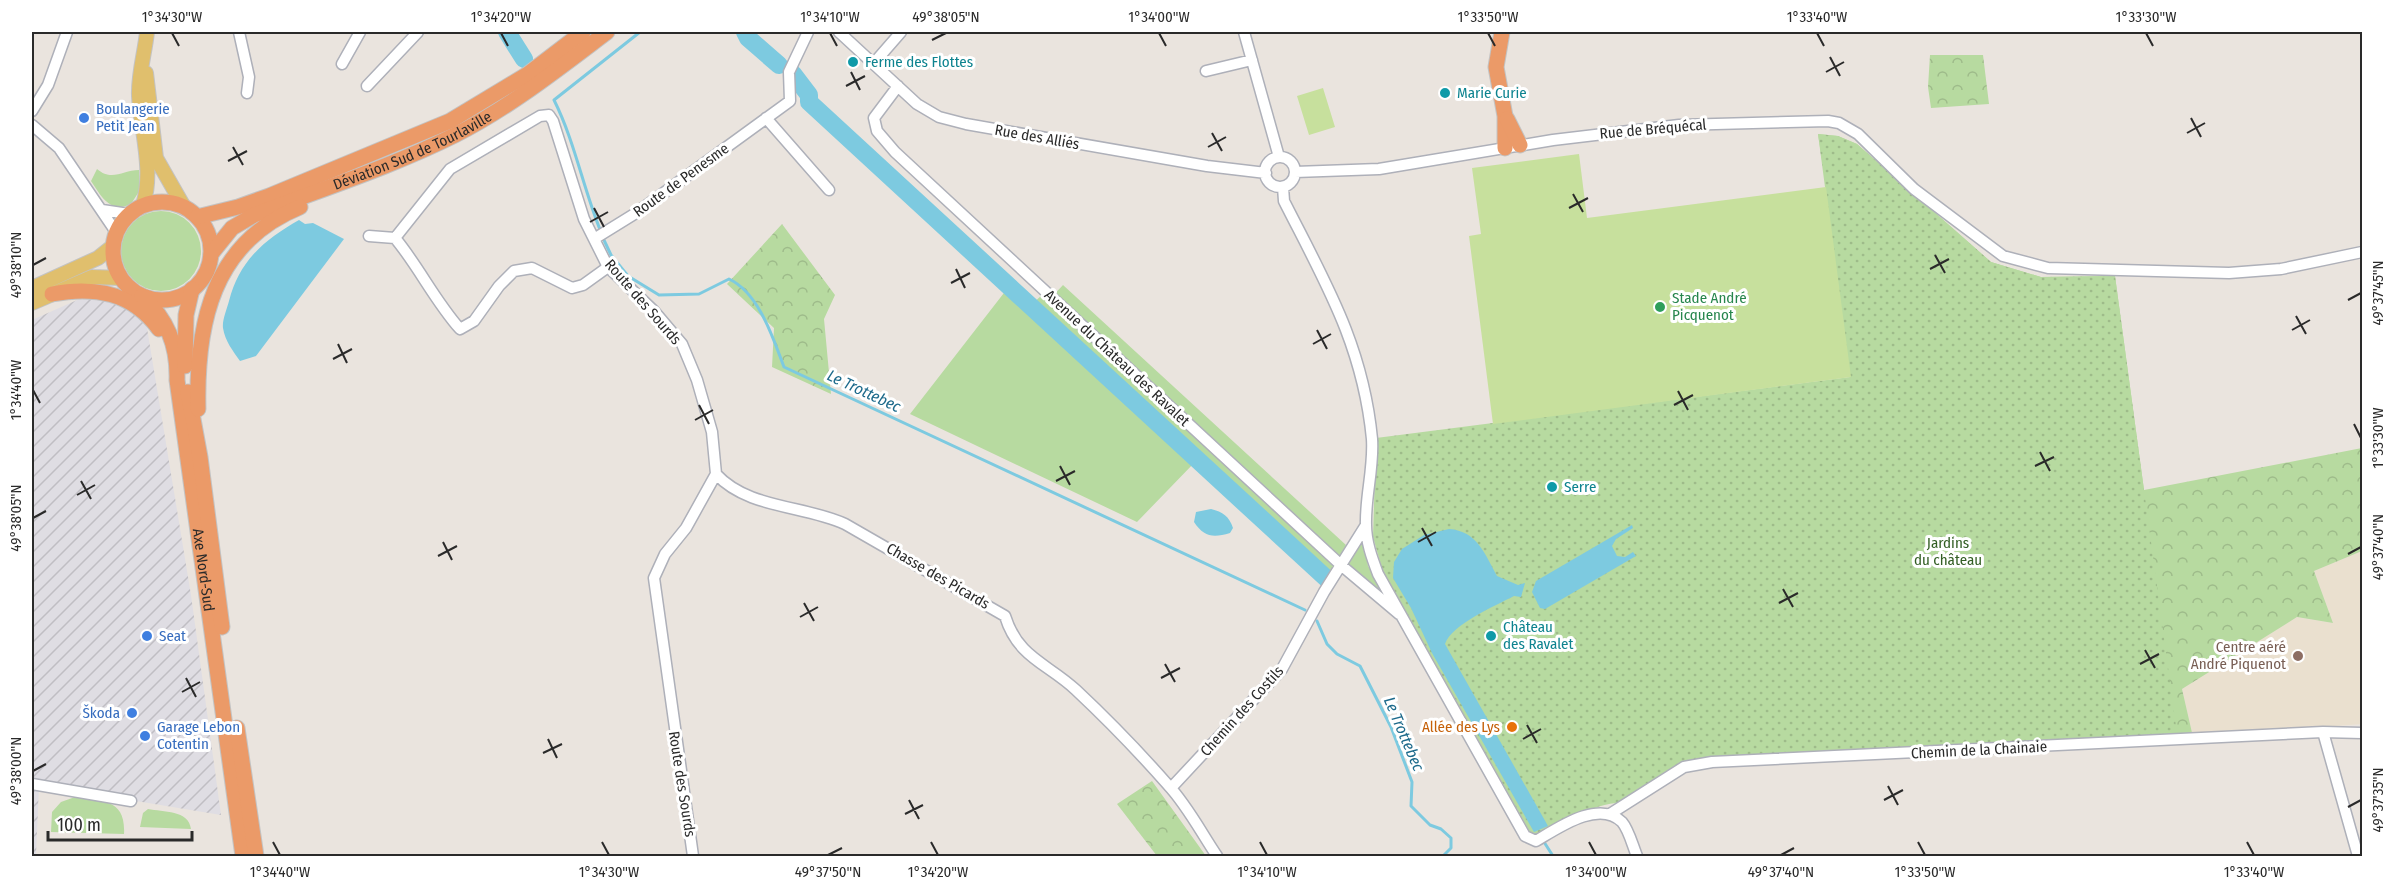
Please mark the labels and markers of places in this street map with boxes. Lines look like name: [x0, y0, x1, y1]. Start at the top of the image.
place label: Ferme des Flottes: [865, 53, 973, 71]
marker: Ferme des Flottes: [846, 55, 860, 69]
place label: Marie Curie: [1457, 84, 1527, 102]
marker: Marie Curie: [1438, 86, 1452, 100]
place label: Boulangerie Petit Jean: [96, 100, 170, 135]
marker: Boulangerie Petit Jean: [77, 111, 91, 125]
place label: Stade André Picquenot: [1672, 289, 1747, 324]
marker: Stade André Picquenot: [1653, 300, 1667, 314]
place label: Serre: [1564, 478, 1596, 496]
marker: Serre: [1545, 480, 1559, 494]
place label: Château des Ravalet: [1503, 618, 1573, 653]
place label: Seat: [159, 627, 186, 645]
marker: Seat: [140, 629, 154, 643]
marker: Château des Ravalet: [1484, 629, 1498, 643]
place label: Centre aéré André Piquenot: [2191, 638, 2286, 673]
marker: Centre aéré André Piquenot: [2291, 649, 2305, 663]
place label: Škoda: [82, 704, 120, 722]
marker: Škoda: [125, 706, 139, 720]
place label: Garage Lebon Cotentin: [157, 718, 240, 753]
place label: Allée des Lys: [1422, 718, 1500, 736]
marker: Allée des Lys: [1505, 720, 1519, 734]
marker: Garage Lebon Cotentin: [138, 729, 152, 743]

